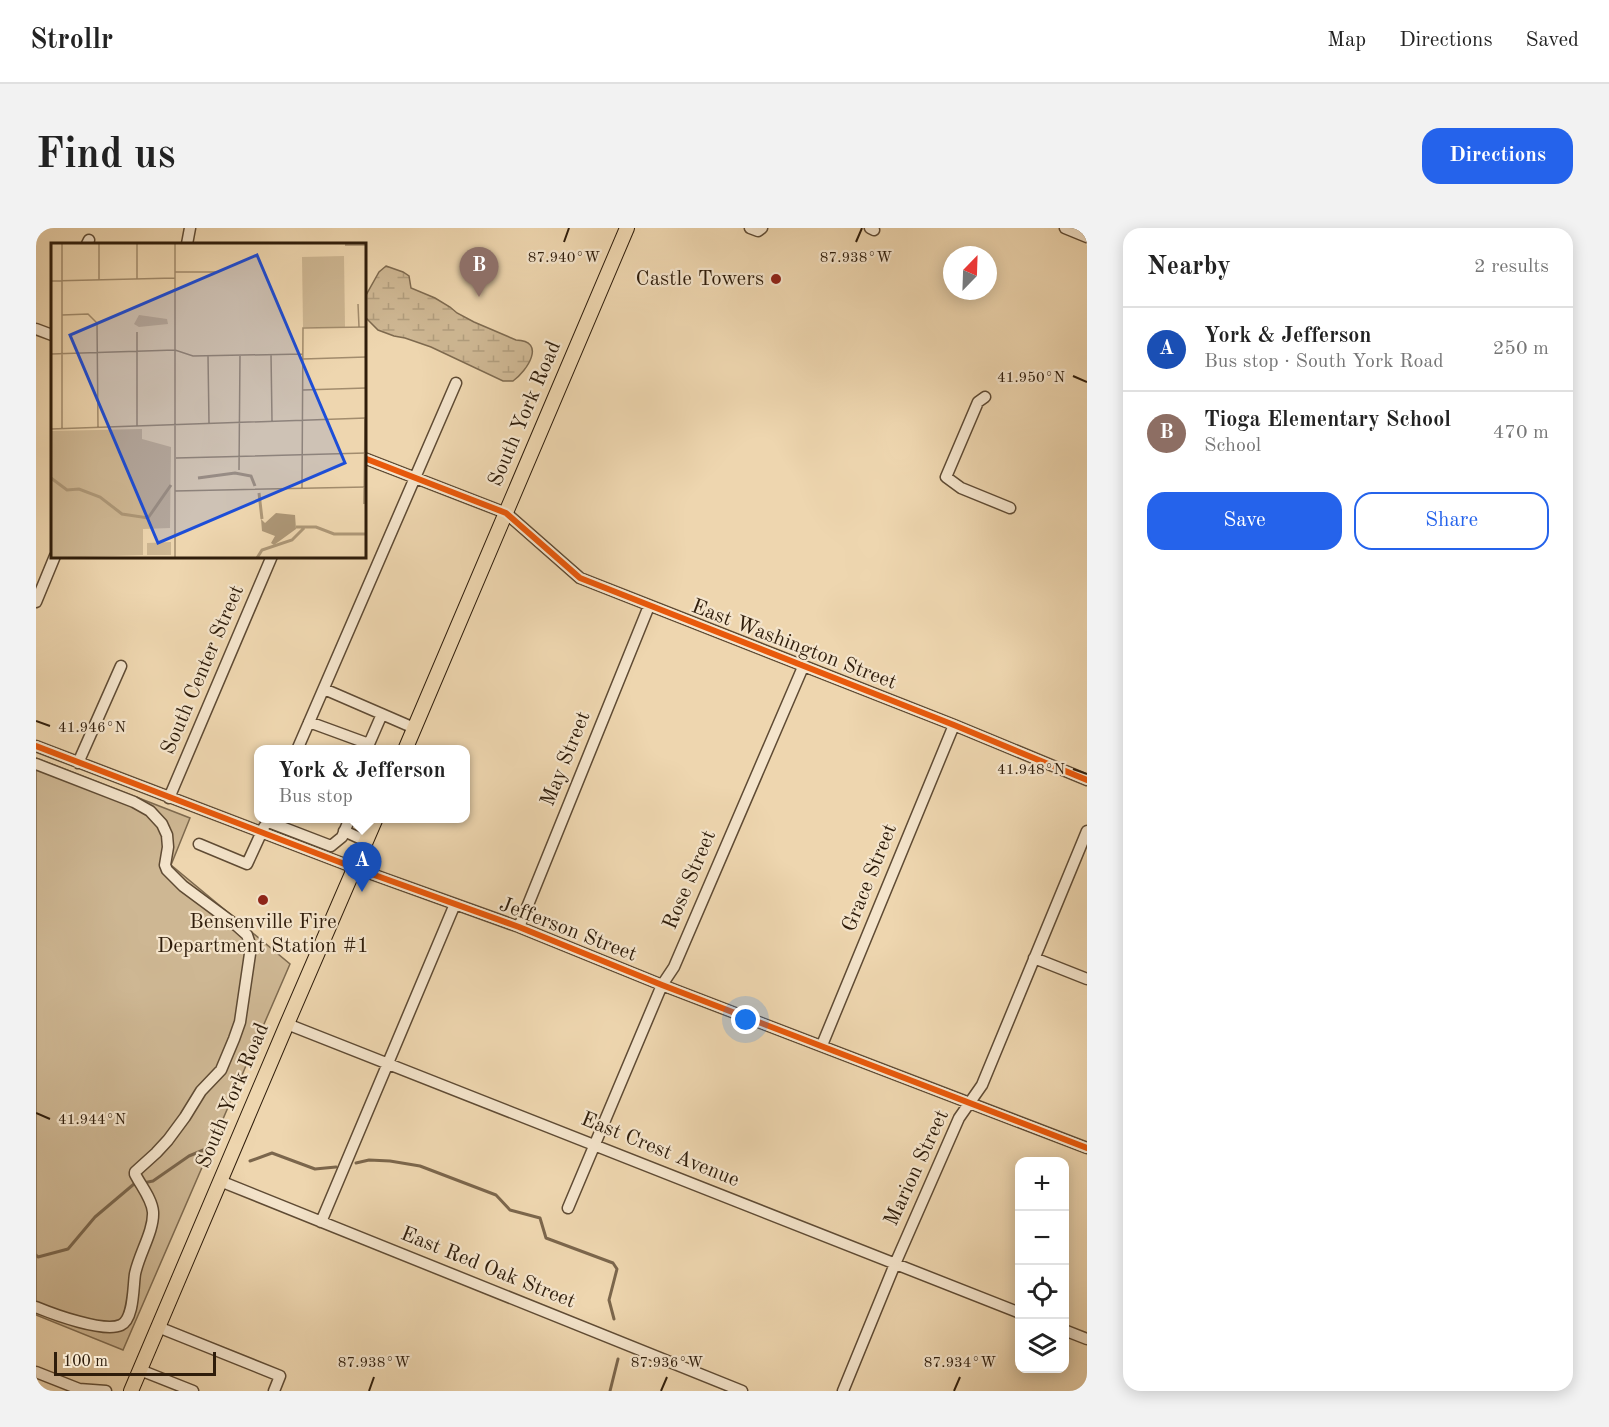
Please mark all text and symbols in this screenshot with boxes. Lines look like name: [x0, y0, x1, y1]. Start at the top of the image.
text: Strollr: [30, 27, 113, 55]
text: Map: [1327, 30, 1366, 51]
text: Directions: [1399, 30, 1493, 51]
text: Saved: [1526, 30, 1579, 51]
button: Directions: [1422, 128, 1573, 184]
text: Find us: [36, 135, 175, 177]
inset map: [51, 243, 366, 558]
north arrow: [943, 246, 997, 300]
pin: B: [460, 248, 498, 297]
text: 87.940°W: [528, 251, 600, 266]
text: 87.938°W: [820, 251, 892, 266]
text: Nearby: [1147, 254, 1231, 280]
text: 2 results: [1474, 257, 1549, 277]
place label: Castle Towers: [636, 269, 764, 290]
marker: Castle Towers: [769, 272, 783, 286]
text: York & Jefferson: [1204, 325, 1372, 347]
street label: South York Road: [485, 338, 565, 490]
text: A: [1159, 339, 1174, 359]
text: 250 m: [1493, 339, 1549, 359]
text: Bus stop · South York Road: [1204, 352, 1444, 372]
text: 41.950°N: [997, 371, 1065, 386]
text: Tioga Elementary School: [1204, 409, 1451, 431]
text: B: [1159, 423, 1174, 443]
text: 470 m: [1493, 423, 1549, 443]
text: School: [1204, 436, 1261, 456]
button: Save: [1147, 492, 1342, 550]
button: Share: [1354, 492, 1549, 550]
street label: South Center Street: [158, 582, 248, 758]
street label: East Washington Street: [689, 596, 899, 694]
street label: May Street: [537, 709, 595, 809]
text: 41.946°N: [58, 721, 126, 736]
popup: [254, 745, 470, 823]
text: York & Jefferson: [278, 760, 446, 782]
text: 41.948°N: [997, 763, 1065, 778]
text: Bus stop: [278, 787, 353, 807]
street label: Grace Street: [839, 821, 901, 935]
street label: Rose Street: [660, 827, 720, 933]
pin: A: [342, 842, 382, 892]
marker: Bensenville Fire Department Station #1: [256, 893, 270, 907]
street label: Jefferson Street: [496, 894, 640, 966]
place label: Bensenville Fire Department Station #1: [157, 912, 369, 957]
your location: [731, 1005, 760, 1034]
street label: South York Road: [193, 1020, 273, 1172]
street label: Marion Street: [881, 1107, 953, 1229]
street label: East Crest Avenue: [578, 1109, 742, 1191]
text: 41.944°N: [58, 1113, 126, 1128]
map controls: [1015, 1157, 1069, 1373]
button: +: [1015, 1157, 1069, 1211]
button: −: [1015, 1211, 1069, 1265]
street label: East Red Oak Street: [398, 1223, 578, 1313]
button: locate: [1015, 1265, 1069, 1319]
button: layers: [1015, 1319, 1069, 1373]
scale bar: [54, 1349, 216, 1376]
text: 100 m: [63, 1354, 108, 1370]
text: 87.938°W: [338, 1356, 410, 1371]
text: 87.936°W: [631, 1356, 703, 1371]
text: 87.934°W: [924, 1356, 996, 1371]

